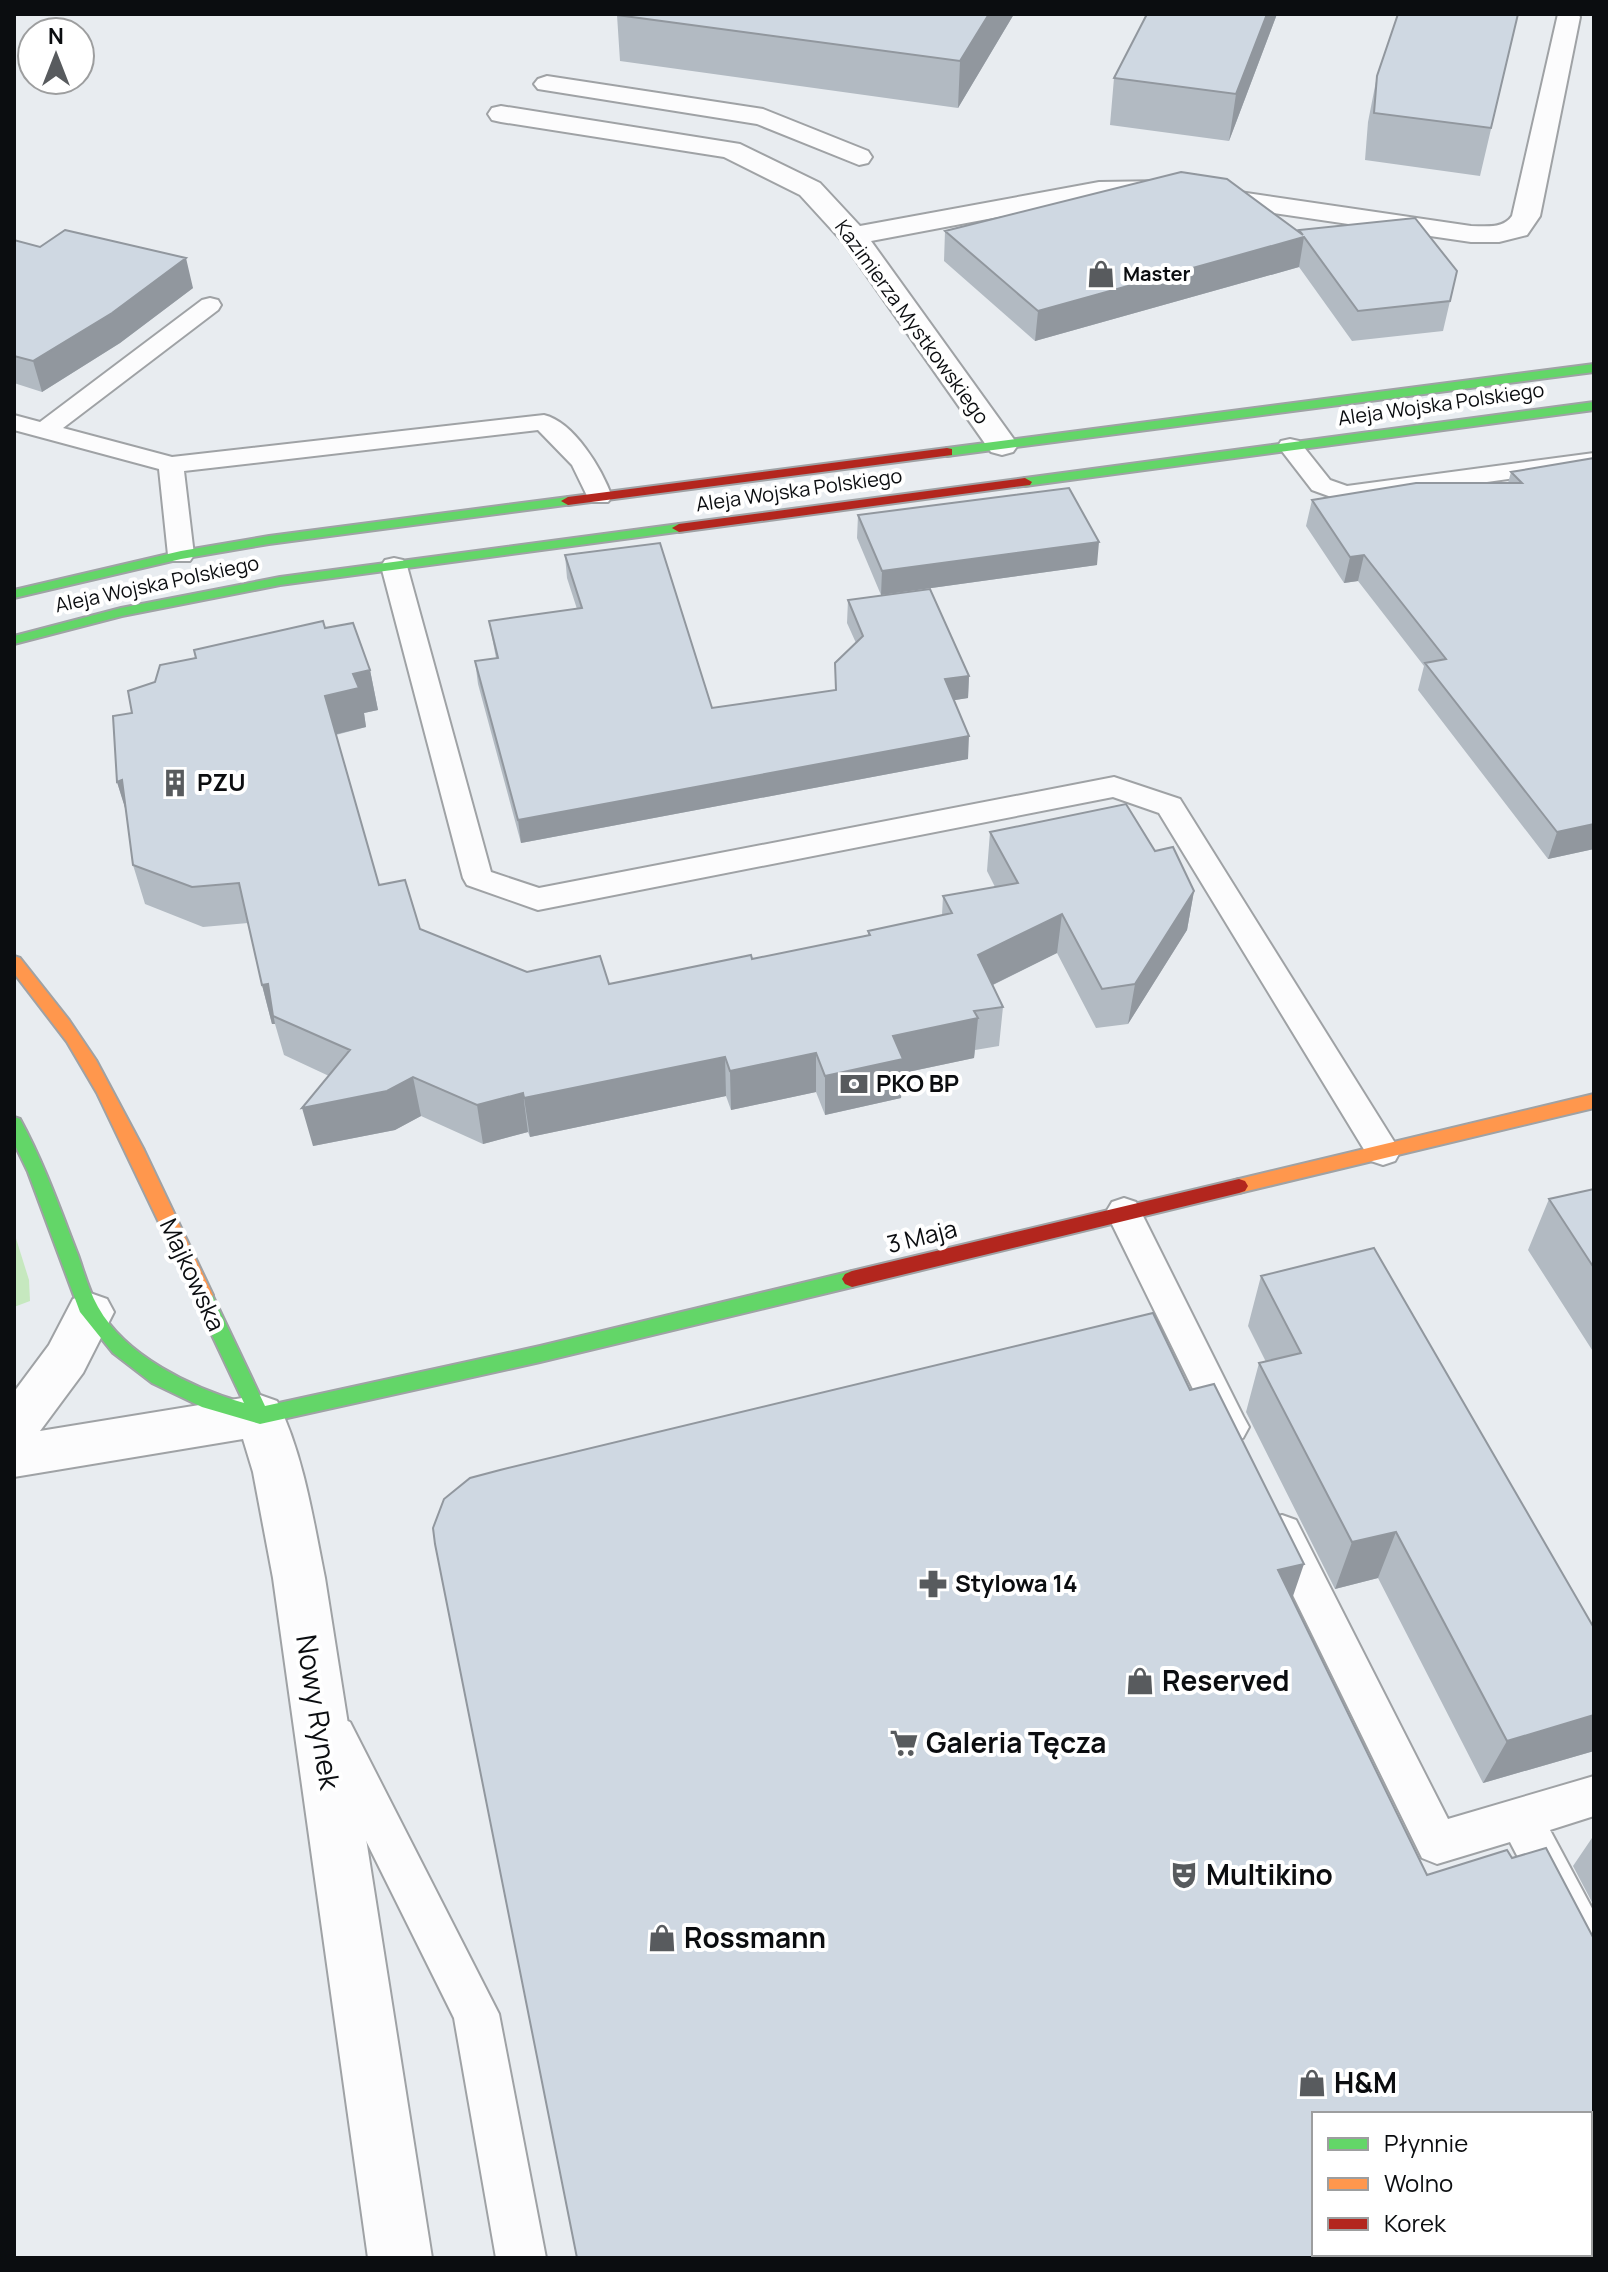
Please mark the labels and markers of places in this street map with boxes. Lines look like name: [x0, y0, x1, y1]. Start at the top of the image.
shop icon: Master: [1086, 259, 1116, 289]
place label: Master: [1123, 260, 1191, 287]
place label: PZU: [197, 765, 246, 798]
building icon: PZU: [160, 768, 190, 798]
place label: PKO BP: [876, 1066, 959, 1099]
bank icon: PKO BP: [839, 1069, 869, 1099]
place label: Stylowa 14: [955, 1566, 1078, 1599]
pharmacy icon: Stylowa 14: [918, 1569, 948, 1599]
place label: Reserved: [1162, 1661, 1290, 1699]
shop icon: Reserved: [1125, 1666, 1155, 1696]
place label: Galeria Tęcza: [926, 1723, 1106, 1761]
supermarket icon: Galeria Tęcza: [889, 1728, 919, 1758]
place label: Multikino: [1206, 1855, 1333, 1893]
theatre icon: Multikino: [1169, 1860, 1199, 1890]
place label: Rossmann: [684, 1918, 826, 1956]
shop icon: Rossmann: [647, 1923, 677, 1953]
place label: H&M: [1334, 2063, 1397, 2101]
shop icon: H&M: [1297, 2068, 1327, 2098]

